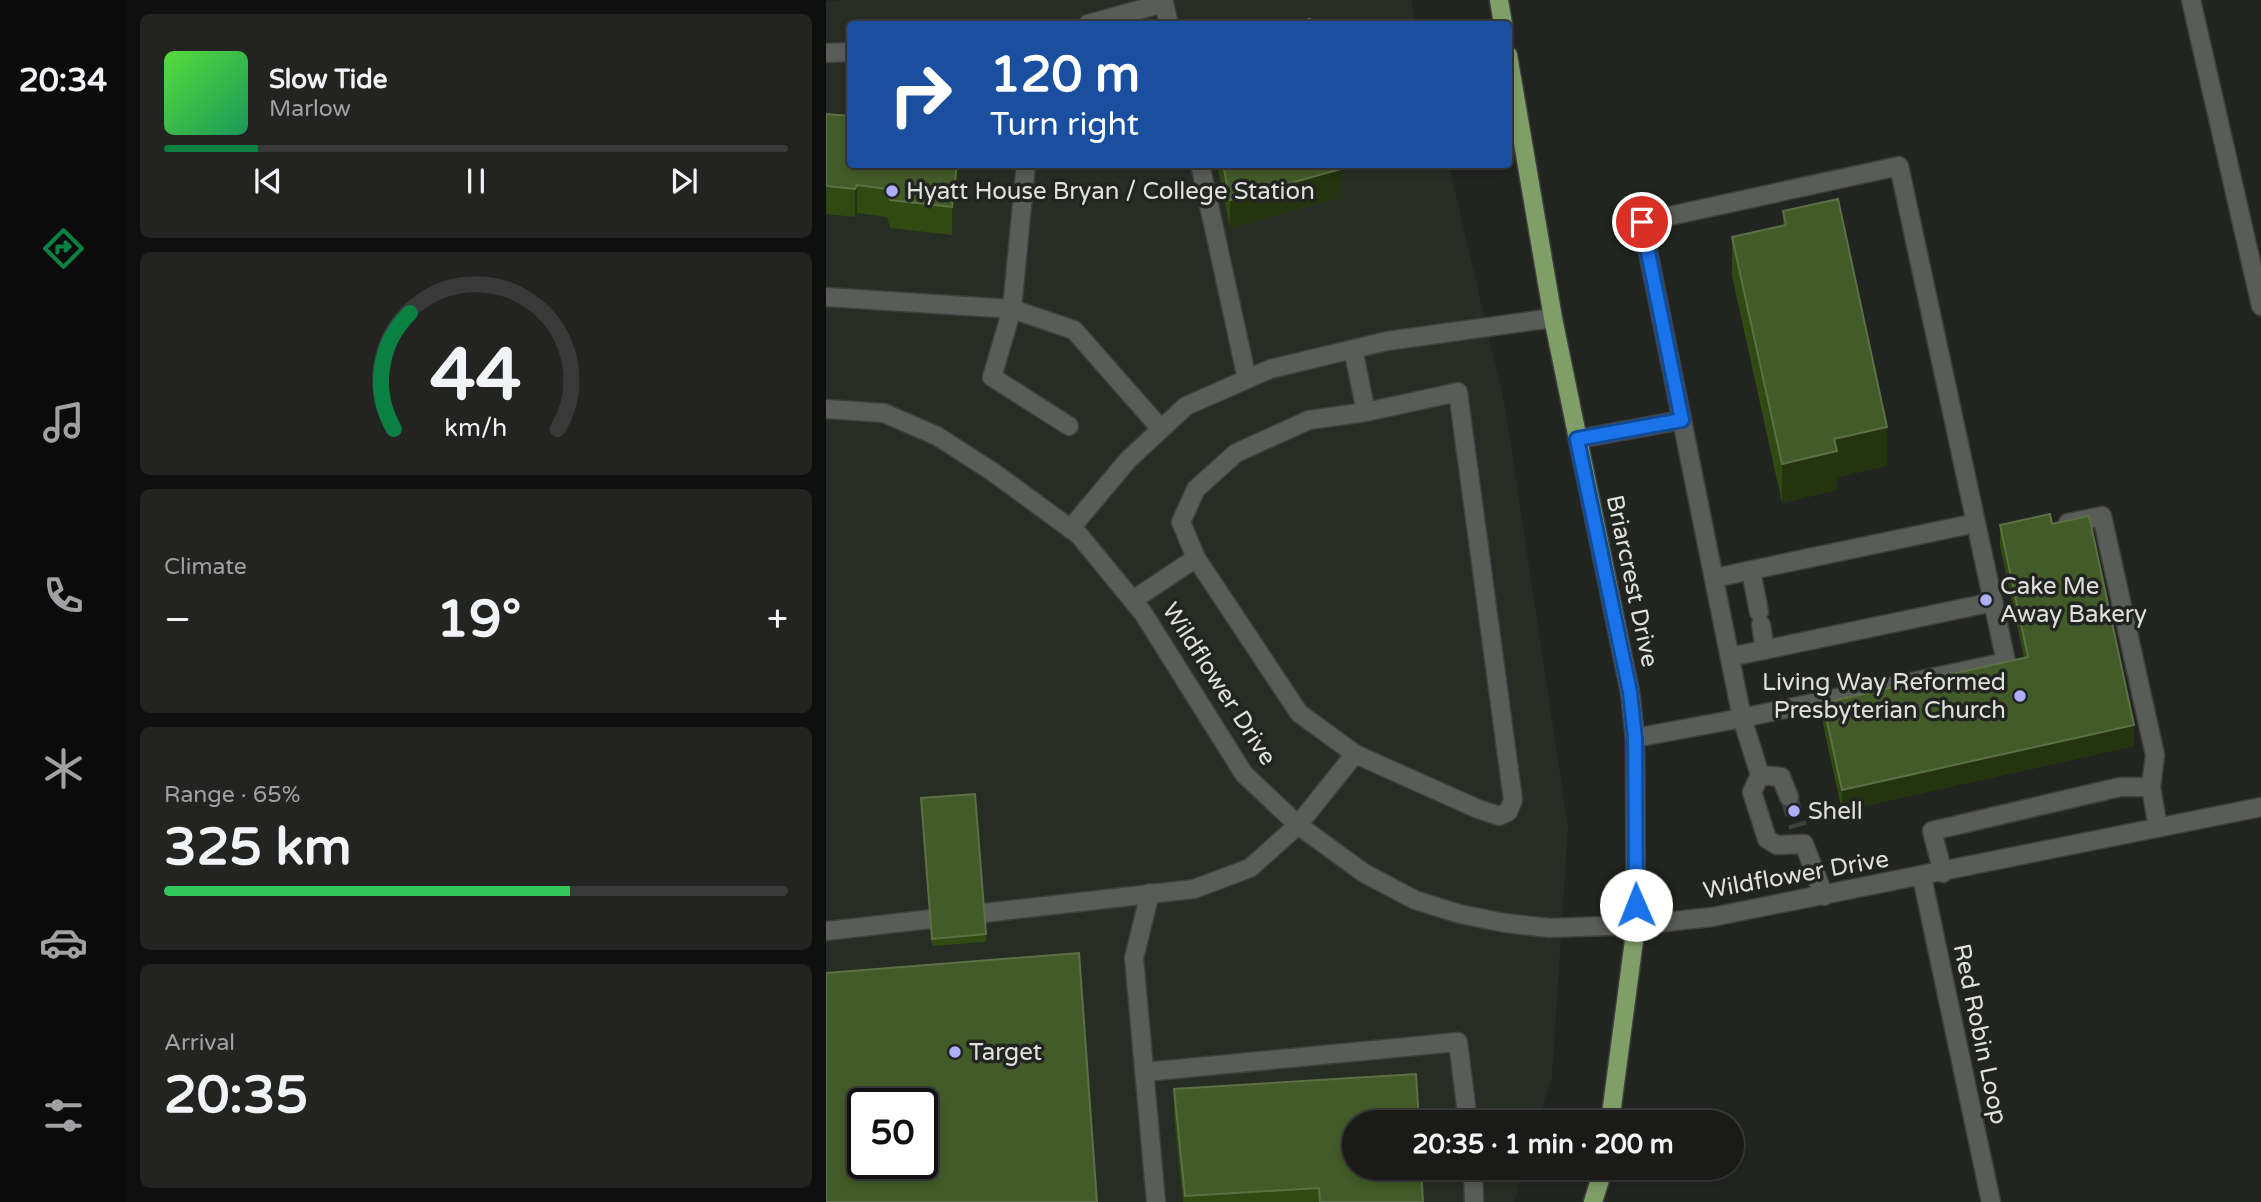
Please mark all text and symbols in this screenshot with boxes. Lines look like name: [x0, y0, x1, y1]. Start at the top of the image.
text: 120 m: [990, 46, 1140, 105]
icon: right: [875, 49, 966, 140]
text: 20:34: [19, 62, 107, 100]
text: Slow Tide: [269, 64, 387, 95]
text: Marlow: [269, 95, 351, 123]
text: Turn right: [990, 106, 1139, 144]
icon: previous: [249, 162, 287, 200]
icon: pause: [457, 162, 495, 200]
icon: next: [665, 162, 703, 200]
place label: Hyatt House Bryan / College Station: [906, 177, 1315, 206]
marker: Hyatt House Bryan / College Station: [884, 183, 900, 199]
pin: [1612, 192, 1672, 252]
icon: arrive: [1623, 203, 1661, 241]
icon: directions: [39, 224, 88, 273]
text: 44: [430, 333, 522, 421]
icon: music: [39, 398, 88, 447]
text: km/h: [445, 413, 507, 443]
street label: Briarcrest Drive: [1600, 492, 1664, 670]
text: Climate: [164, 553, 247, 581]
icon: phone: [39, 571, 88, 620]
place label: Cake Me Away Bakery: [2000, 572, 2147, 629]
text: 19°: [436, 588, 521, 651]
marker: Cake Me Away Bakery: [1978, 592, 1994, 608]
text: −: [164, 597, 191, 643]
text: +: [767, 597, 788, 643]
street label: Wildflower Drive: [1156, 597, 1282, 771]
place label: Living Way Reformed Presbyterian Church: [1762, 668, 2006, 725]
marker: Living Way Reformed Presbyterian Church: [2012, 688, 2028, 704]
icon: climate: [39, 744, 88, 793]
text: Range · 65%: [164, 781, 300, 809]
place label: Shell: [1808, 797, 1863, 826]
marker: Shell: [1786, 803, 1802, 819]
text: 325 km: [164, 816, 352, 879]
street label: Wildflower Drive: [1701, 844, 1891, 906]
position arrow: [1599, 868, 1673, 942]
icon: car: [39, 918, 88, 967]
street label: Red Robin Loop: [1947, 941, 2013, 1127]
text: Arrival: [164, 1029, 235, 1057]
place label: Target: [969, 1038, 1042, 1067]
marker: Target: [947, 1044, 963, 1060]
text: 20:35: [164, 1064, 308, 1127]
speed limit sign: 50: [847, 1088, 938, 1179]
icon: filters: [39, 1091, 88, 1140]
text: 20:35 · 1 min · 200 m: [1412, 1129, 1674, 1160]

